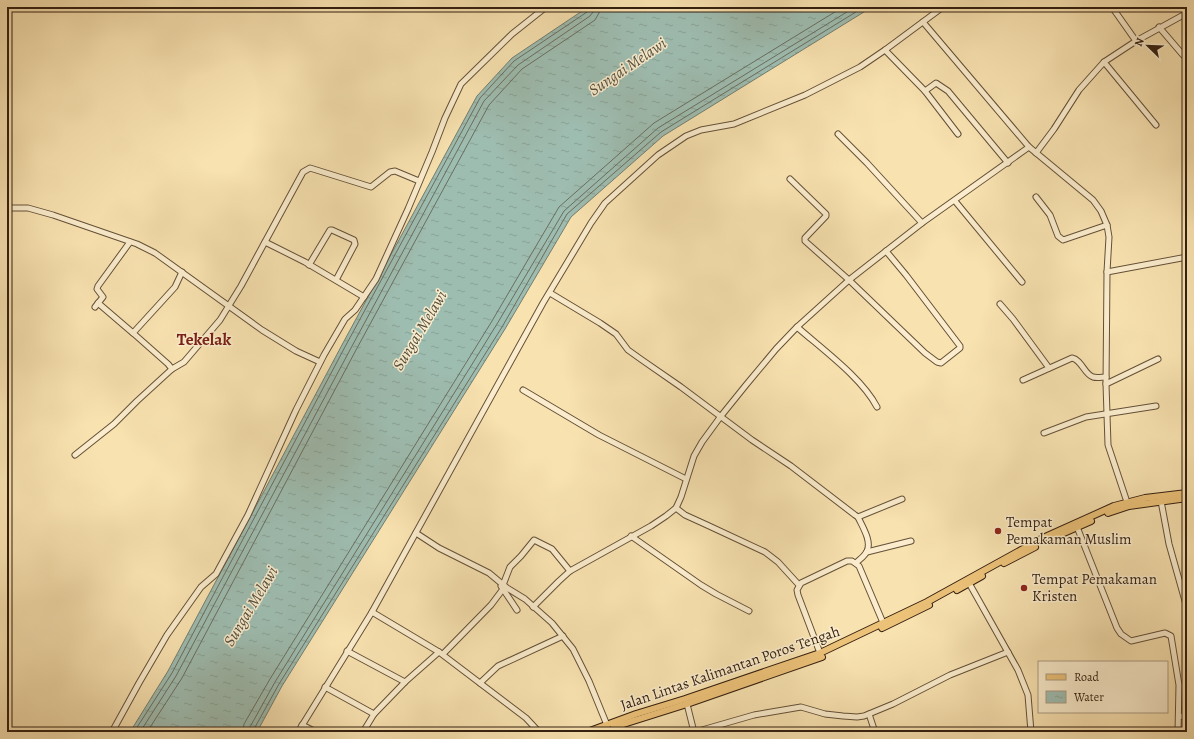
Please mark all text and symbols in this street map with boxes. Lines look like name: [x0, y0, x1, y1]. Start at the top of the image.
north arrow: [1128, 26, 1168, 66]
water label: Sungai Melawi: [584, 33, 671, 101]
text: N: [1131, 36, 1148, 49]
water label: Sungai Melawi: [387, 286, 452, 375]
district label: Tekelak: [177, 328, 231, 351]
place label: Tempat Pemakaman Muslim: [1006, 512, 1132, 549]
marker: Tempat Pemakaman Muslim: [993, 526, 1003, 536]
water label: Sungai Melawi: [218, 562, 283, 651]
place label: Tempat Pemakaman Kristen: [1032, 569, 1157, 606]
marker: Tempat Pemakaman Kristen: [1019, 583, 1029, 593]
street label: Jalan Lintas Kalimantan Poros Tengah: [618, 621, 842, 715]
legend: [1038, 661, 1168, 713]
text: Road: [1074, 669, 1100, 685]
text: Water: [1073, 689, 1104, 705]

